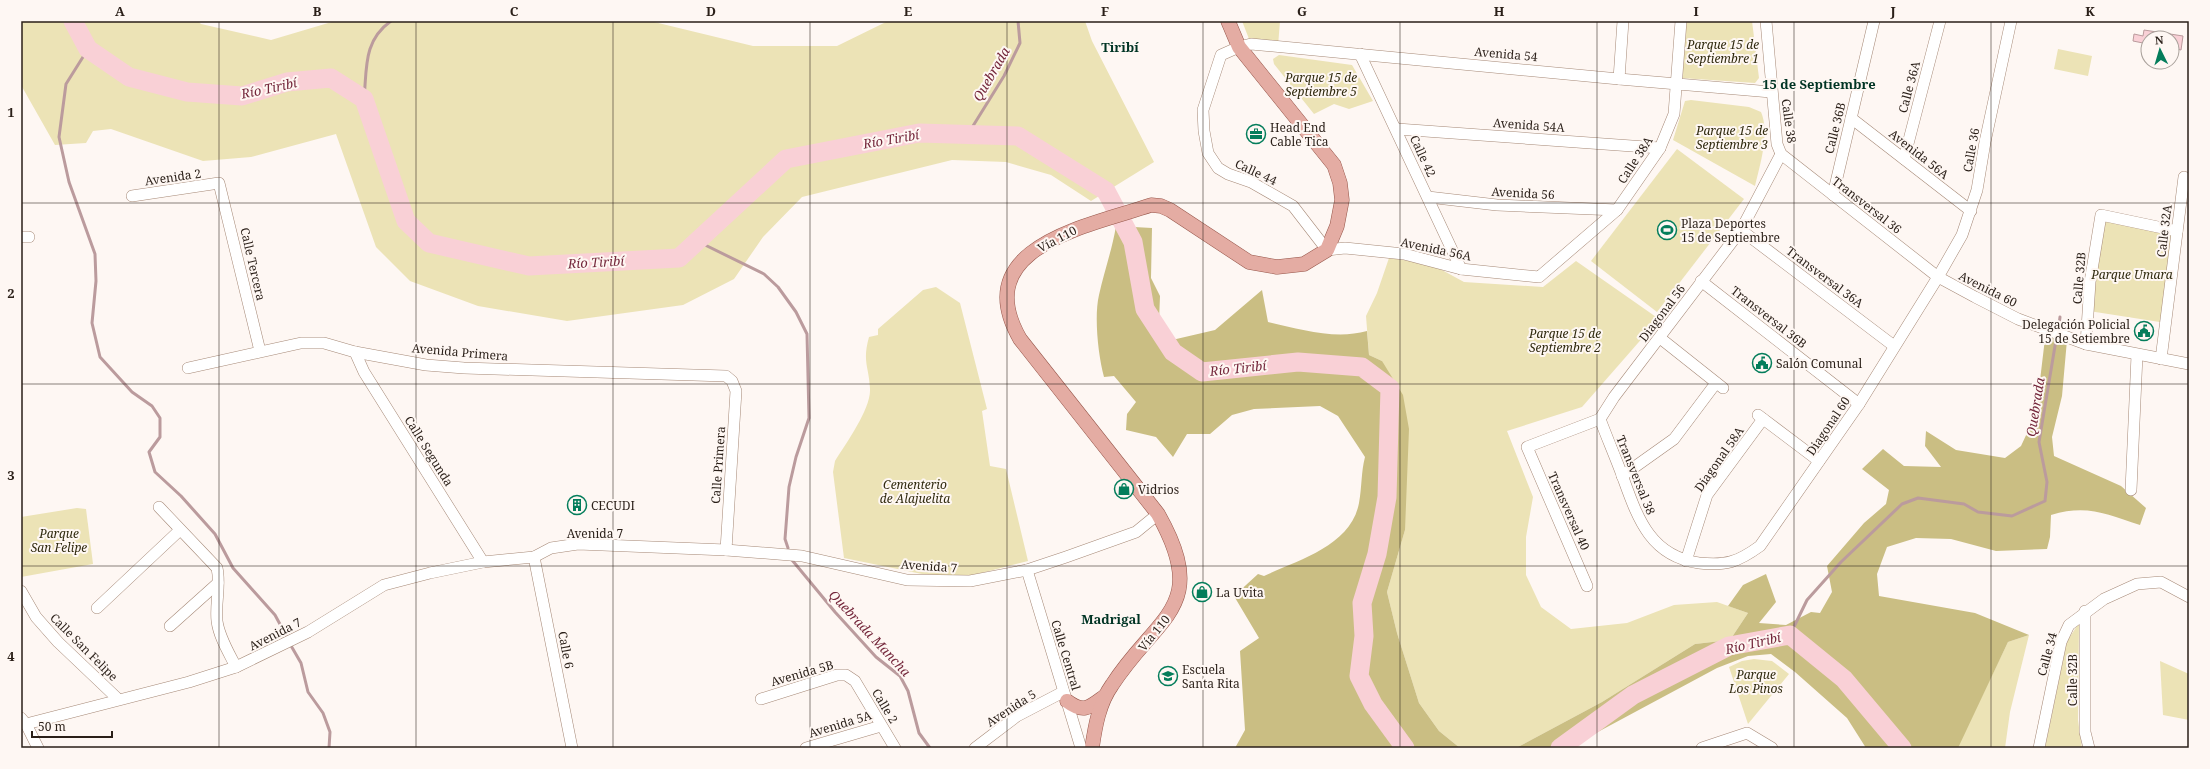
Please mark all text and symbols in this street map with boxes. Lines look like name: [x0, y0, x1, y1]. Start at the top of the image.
text: A: [115, 2, 125, 20]
text: B: [313, 2, 322, 20]
text: C: [510, 2, 519, 20]
text: D: [706, 2, 716, 20]
text: E: [904, 2, 913, 20]
text: F: [1101, 2, 1109, 20]
text: G: [1297, 2, 1307, 20]
text: H: [1494, 2, 1505, 20]
text: I: [1693, 2, 1699, 20]
text: J: [1889, 2, 1896, 20]
text: K: [2085, 2, 2095, 20]
north arrow: [2140, 30, 2180, 70]
text: N: [2154, 32, 2164, 47]
park label: Parque 15 de Septiembre 1: [1686, 36, 1759, 67]
district label: Tiribí: [1101, 38, 1139, 56]
water label: Quebrada: [968, 43, 1014, 104]
street label: Avenida 54: [1474, 43, 1539, 65]
street label: Calle 36A: [1894, 59, 1924, 115]
park label: Parque 15 de Septiembre 5: [1284, 69, 1357, 100]
water label: Río Tiribí: [238, 73, 300, 103]
district label: 15 de Septiembre: [1762, 75, 1876, 93]
street label: Calle 38: [1777, 98, 1801, 145]
street label: Calle 36B: [1820, 100, 1850, 155]
text: 1: [7, 103, 15, 121]
street label: Avenida 54A: [1493, 114, 1566, 136]
place label: Head End Cable Tica: [1270, 119, 1329, 150]
park label: Parque 15 de Septiembre 3: [1695, 122, 1768, 153]
office icon: Head End Cable Tica: [1245, 123, 1267, 145]
water label: Río Tiribí: [861, 125, 921, 153]
street label: Avenida 56A: [1885, 125, 1953, 183]
street label: Calle 36: [1959, 126, 1983, 173]
street label: Calle 42: [1406, 132, 1440, 180]
street label: Calle 38A: [1613, 133, 1657, 187]
street label: Calle 44: [1232, 155, 1280, 189]
street label: Avenida 2: [144, 165, 202, 189]
street label: Transversal 36: [1829, 172, 1906, 238]
street label: Avenida 56: [1491, 183, 1555, 203]
street label: Calle 32A: [2152, 203, 2176, 258]
place label: Plaza Deportes 15 de Septiembre: [1681, 215, 1780, 246]
sports icon: Plaza Deportes 15 de Septiembre: [1656, 219, 1678, 241]
street label: Vía 110: [1034, 222, 1080, 256]
street label: Calle Tercera: [236, 226, 270, 302]
street label: Avenida 56A: [1399, 233, 1473, 265]
street label: Transversal 36A: [1783, 242, 1868, 312]
water label: Río Tiribí: [566, 251, 626, 273]
street label: Calle 32B: [2068, 251, 2090, 305]
park label: Parque Umara: [2090, 266, 2173, 283]
street label: Avenida 60: [1956, 267, 2020, 311]
street label: Diagonal 56: [1635, 281, 1689, 345]
street label: Transversal 36B: [1728, 282, 1811, 352]
text: 2: [7, 284, 15, 302]
place label: Delegación Policial 15 de Setiembre: [2022, 316, 2130, 347]
public building icon: Delegación Policial 15 de Setiembre: [2133, 320, 2155, 342]
park label: Parque 15 de Septiembre 2: [1528, 325, 1601, 356]
street label: Avenida Primera: [411, 339, 509, 365]
public building icon: Salón Comunal: [1751, 352, 1773, 374]
place label: Salón Comunal: [1776, 355, 1863, 372]
water label: Río Tiribí: [1208, 356, 1268, 380]
water label: Quebrada: [2021, 376, 2049, 438]
street label: Diagonal 60: [1802, 393, 1854, 459]
street label: Calle Segunda: [401, 413, 458, 490]
street label: Diagonal 58A: [1690, 423, 1748, 495]
street label: Calle Primera: [707, 425, 729, 504]
street label: Transversal 38: [1612, 433, 1660, 517]
text: 3: [7, 466, 15, 484]
street label: Transversal 40: [1544, 469, 1594, 553]
park label: Cementerio de Alajuelita: [880, 476, 950, 507]
shop icon: Vidrios: [1113, 478, 1135, 500]
place label: Vidrios: [1138, 481, 1179, 498]
building icon: CECUDI: [566, 494, 588, 516]
place label: CECUDI: [591, 497, 635, 514]
park label: Parque San Felipe: [31, 525, 87, 556]
street label: Avenida 7: [567, 525, 624, 542]
street label: Avenida 7: [900, 556, 958, 576]
shop icon: La Uvita: [1191, 581, 1213, 603]
place label: La Uvita: [1216, 584, 1264, 601]
water label: Quebrada Mancha: [825, 586, 915, 680]
street label: Calle San Felipe: [46, 609, 122, 685]
district label: Madrigal: [1081, 610, 1141, 628]
street label: Vía 110: [1134, 611, 1174, 655]
street label: Avenida 7: [246, 613, 304, 654]
street label: Calle Central: [1047, 618, 1085, 693]
water label: Río Tiribí: [1722, 628, 1784, 658]
street label: Calle 6: [554, 630, 578, 670]
street label: Calle 34: [2033, 630, 2061, 678]
text: 4: [7, 647, 15, 665]
street label: Calle 32B: [2064, 654, 2081, 706]
street label: Avenida 5B: [769, 656, 835, 690]
place label: Escuela Santa Rita: [1182, 661, 1240, 692]
school or university icon: Escuela Santa Rita: [1157, 665, 1179, 687]
park label: Parque Los Pinos: [1728, 666, 1783, 697]
street label: Calle 2: [868, 685, 902, 727]
street label: Avenida 5: [983, 685, 1039, 731]
street label: Avenida 5A: [806, 706, 874, 742]
scale bar: [32, 713, 112, 739]
text: 50 m: [38, 718, 66, 735]

